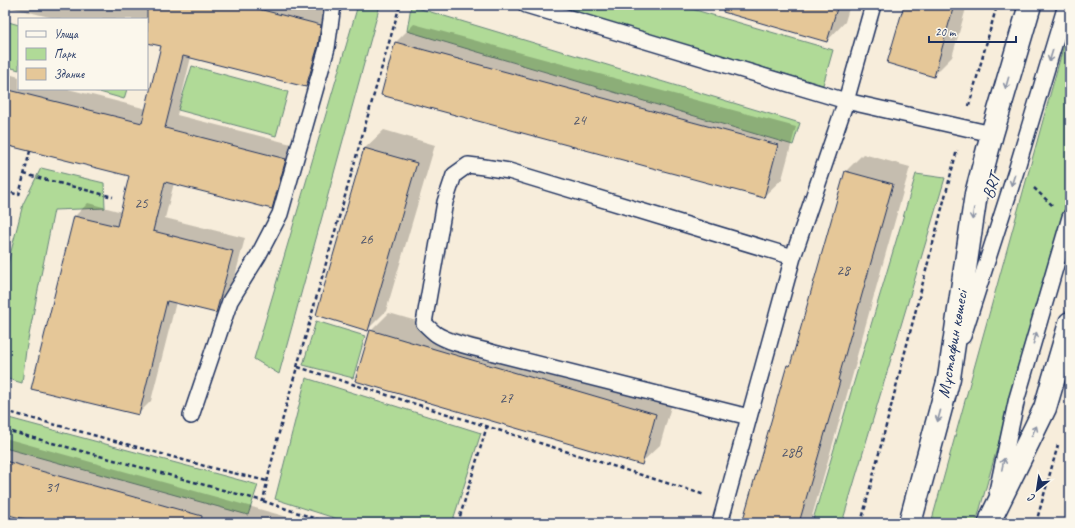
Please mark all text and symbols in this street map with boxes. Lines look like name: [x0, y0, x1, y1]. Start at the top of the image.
legend: [18, 18, 148, 90]
scale bar: [929, 18, 1016, 44]
text: 20 m: [935, 24, 957, 40]
text: Улица: [54, 26, 79, 42]
text: Парк: [54, 46, 77, 62]
one-way arrow: [1047, 49, 1054, 62]
text: Здание: [54, 66, 85, 82]
one-way arrow: [1003, 76, 1010, 89]
house number: 24: [572, 111, 587, 130]
street label: BRT: [978, 167, 1007, 201]
one-way arrow: [1009, 173, 1016, 186]
house number: 25: [134, 194, 149, 213]
one-way arrow: [969, 207, 977, 220]
house number: 26: [359, 230, 374, 249]
house number: 28: [836, 261, 851, 280]
street label: Мұстафин көшесі: [933, 287, 973, 400]
one-way arrow: [1032, 332, 1039, 345]
house number: 27: [499, 389, 514, 408]
one-way arrow: [935, 409, 942, 422]
one-way arrow: [1031, 425, 1038, 437]
house number: 28В: [780, 443, 803, 462]
one-way arrow: [1000, 458, 1008, 471]
north arrow: [1017, 470, 1057, 510]
house number: 31: [45, 478, 60, 497]
text: С: [1025, 490, 1038, 506]

